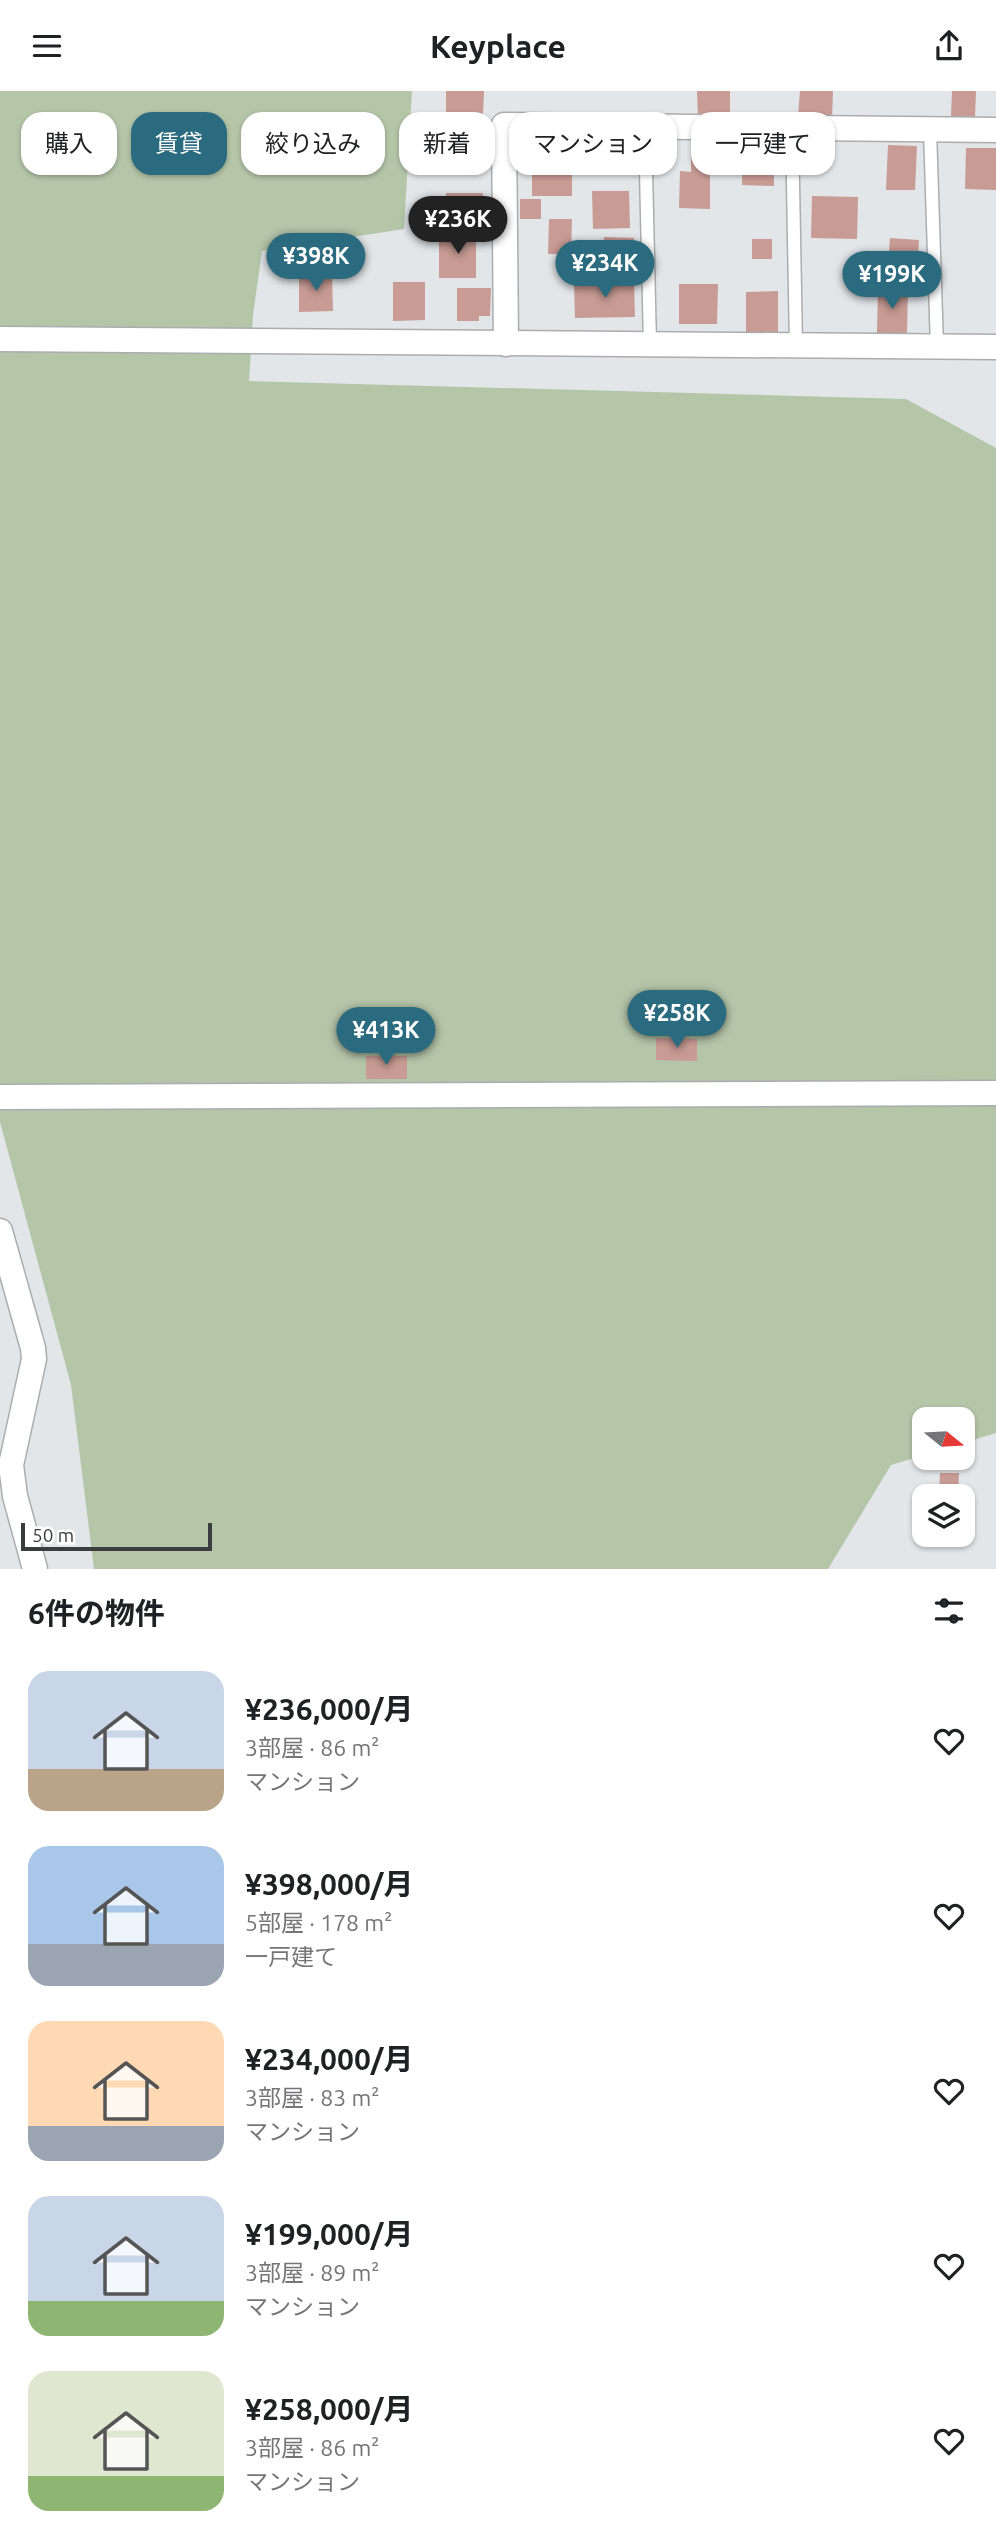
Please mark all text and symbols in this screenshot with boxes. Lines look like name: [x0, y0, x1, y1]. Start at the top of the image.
icon: menu: [28, 27, 66, 65]
icon: share: [930, 27, 968, 65]
text: Keyplace: [430, 28, 566, 64]
chip: 購入: [21, 112, 117, 175]
chip: 賃貸: [131, 112, 227, 175]
chip: 絞り込み: [241, 112, 385, 175]
chip: 新着: [399, 112, 495, 175]
chip: マンション: [509, 112, 677, 175]
chip: 一戸建て: [691, 112, 835, 175]
pin: ¥236K: [409, 197, 507, 256]
text: ¥236K: [424, 206, 492, 231]
pin: ¥398K: [267, 233, 365, 293]
pin: ¥234K: [556, 241, 654, 300]
text: ¥398K: [282, 243, 350, 268]
text: ¥234K: [571, 250, 639, 275]
pin: ¥199K: [843, 251, 941, 311]
text: ¥199K: [858, 261, 926, 286]
pin: ¥258K: [628, 991, 726, 1050]
text: ¥258K: [643, 1000, 711, 1025]
pin: ¥413K: [337, 1007, 435, 1067]
text: ¥413K: [352, 1017, 420, 1042]
north arrow: [912, 1407, 975, 1470]
map controls: [912, 1407, 975, 1547]
button: layers: [912, 1484, 975, 1547]
scale bar: [21, 1520, 212, 1552]
text: 50 m: [32, 1524, 74, 1546]
icon: filters: [930, 1592, 968, 1630]
text: 6件の物件: [28, 1596, 165, 1630]
text: ¥236,000/月: [245, 1692, 413, 1726]
icon: home: [84, 1699, 168, 1783]
icon: heart: [930, 1722, 968, 1760]
text: 3部屋 · 86 m²: [245, 1735, 379, 1760]
text: マンション: [245, 1769, 360, 1794]
text: ¥398,000/月: [245, 1867, 413, 1901]
icon: home: [84, 1874, 168, 1958]
icon: heart: [930, 1897, 968, 1935]
text: 5部屋 · 178 m²: [245, 1910, 392, 1935]
text: 一戸建て: [245, 1944, 337, 1969]
text: ¥234,000/月: [245, 2042, 413, 2076]
icon: home: [84, 2049, 168, 2133]
icon: heart: [930, 2072, 968, 2110]
text: 3部屋 · 83 m²: [245, 2085, 379, 2110]
text: マンション: [245, 2119, 360, 2144]
text: ¥199,000/月: [245, 2217, 413, 2251]
icon: home: [84, 2224, 168, 2308]
icon: heart: [930, 2247, 968, 2285]
text: 3部屋 · 89 m²: [245, 2260, 379, 2285]
text: マンション: [245, 2294, 360, 2319]
text: ¥258,000/月: [245, 2392, 413, 2426]
icon: home: [84, 2399, 168, 2483]
icon: heart: [930, 2422, 968, 2460]
text: 3部屋 · 86 m²: [245, 2435, 379, 2460]
text: マンション: [245, 2469, 360, 2494]

